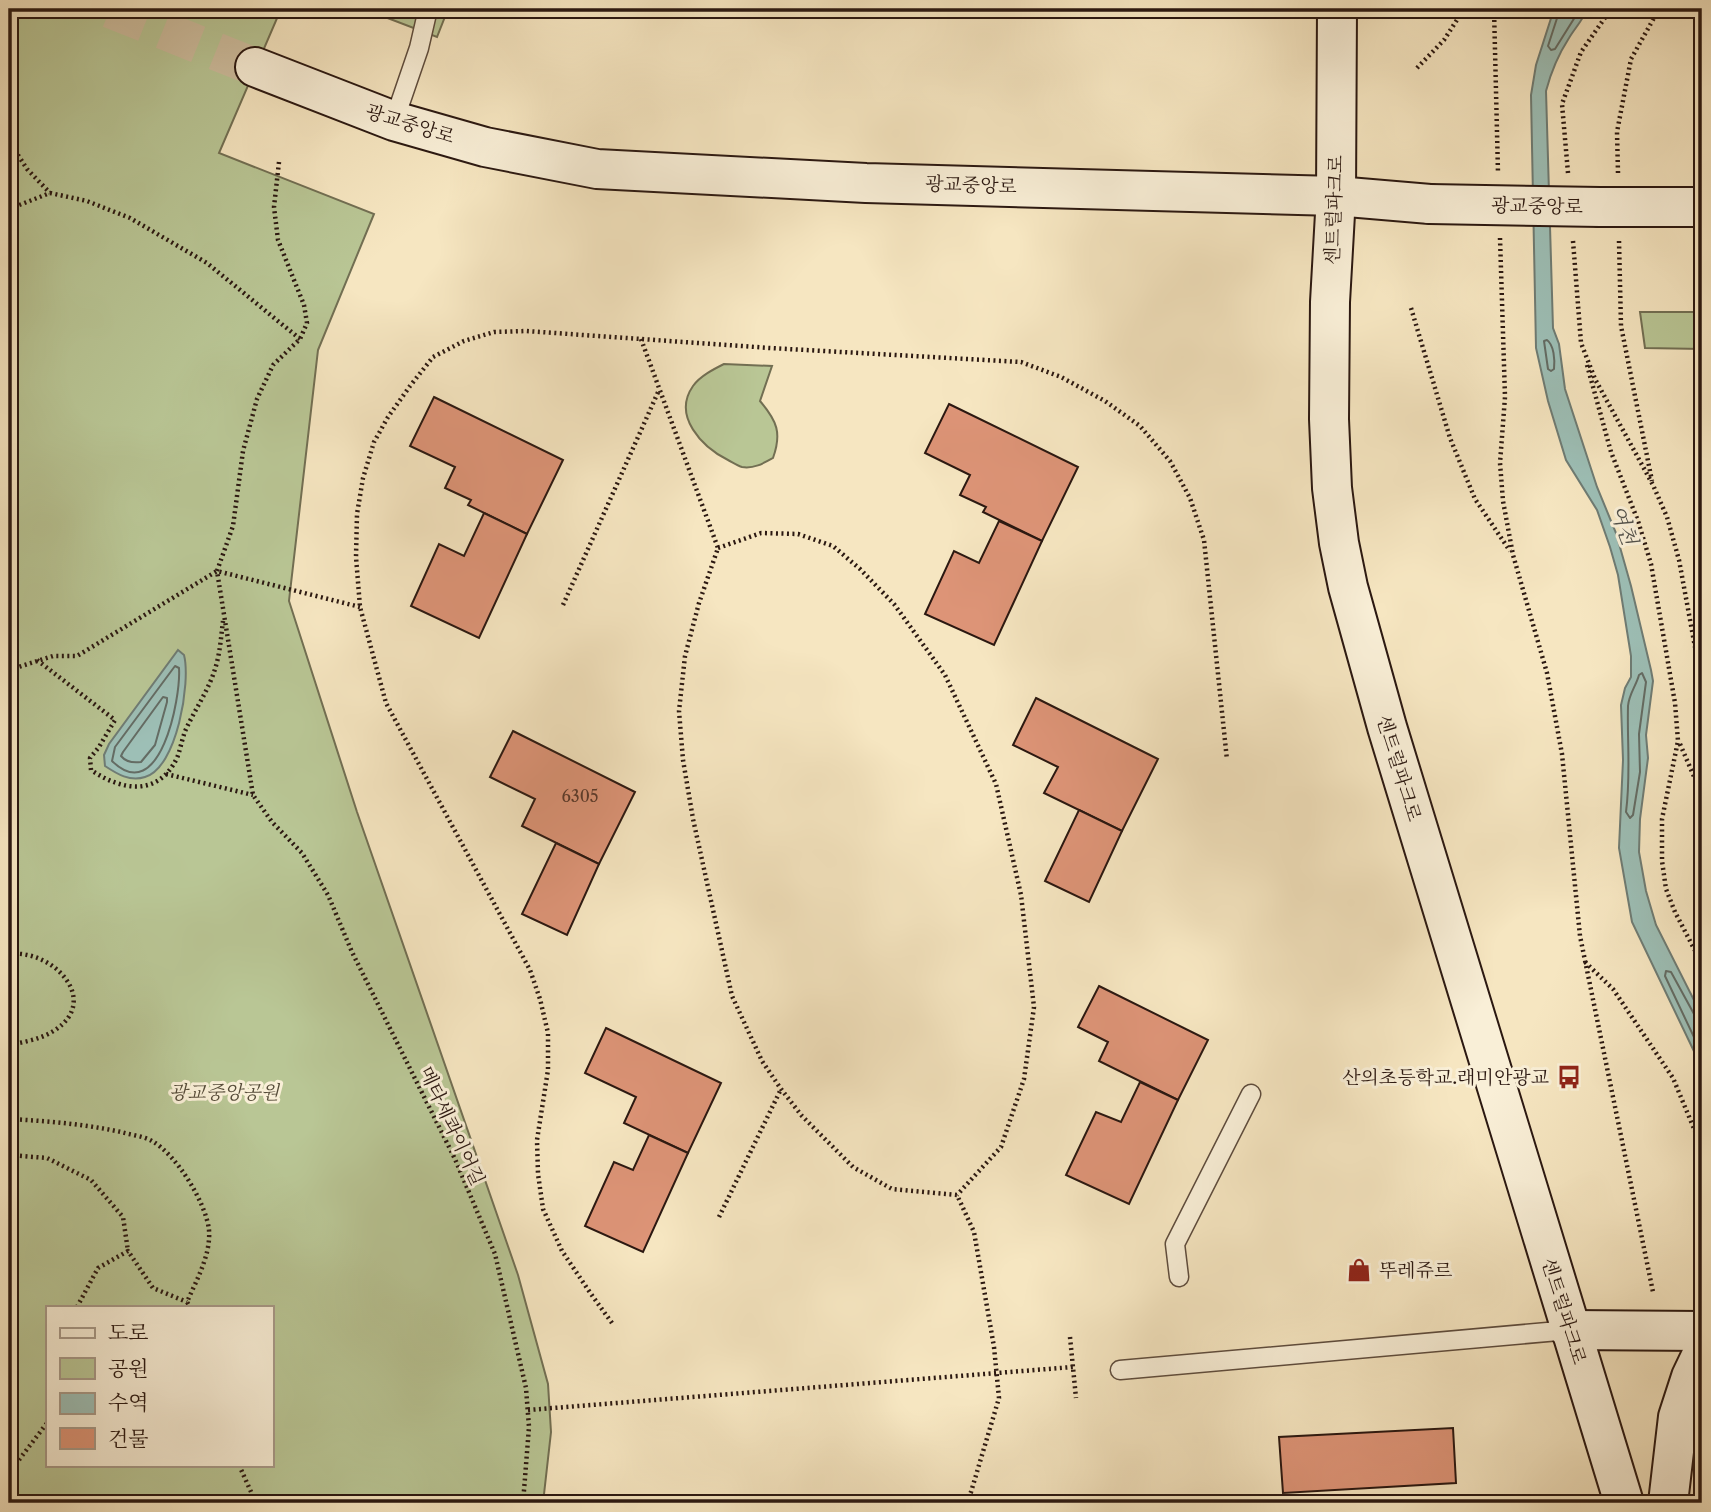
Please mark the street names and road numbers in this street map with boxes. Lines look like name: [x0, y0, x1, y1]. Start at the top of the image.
street label: 광교중앙로: [363, 100, 457, 148]
street label: 센트럴파크로: [1321, 155, 1347, 265]
street label: 광교중앙로: [925, 172, 1017, 198]
street label: 광교중앙로: [1491, 194, 1583, 218]
street label: 센트럴파크로: [1372, 712, 1426, 824]
street label: 메타세콰이어길: [414, 1063, 490, 1189]
street label: 센트럴파크로: [1537, 1255, 1591, 1367]

